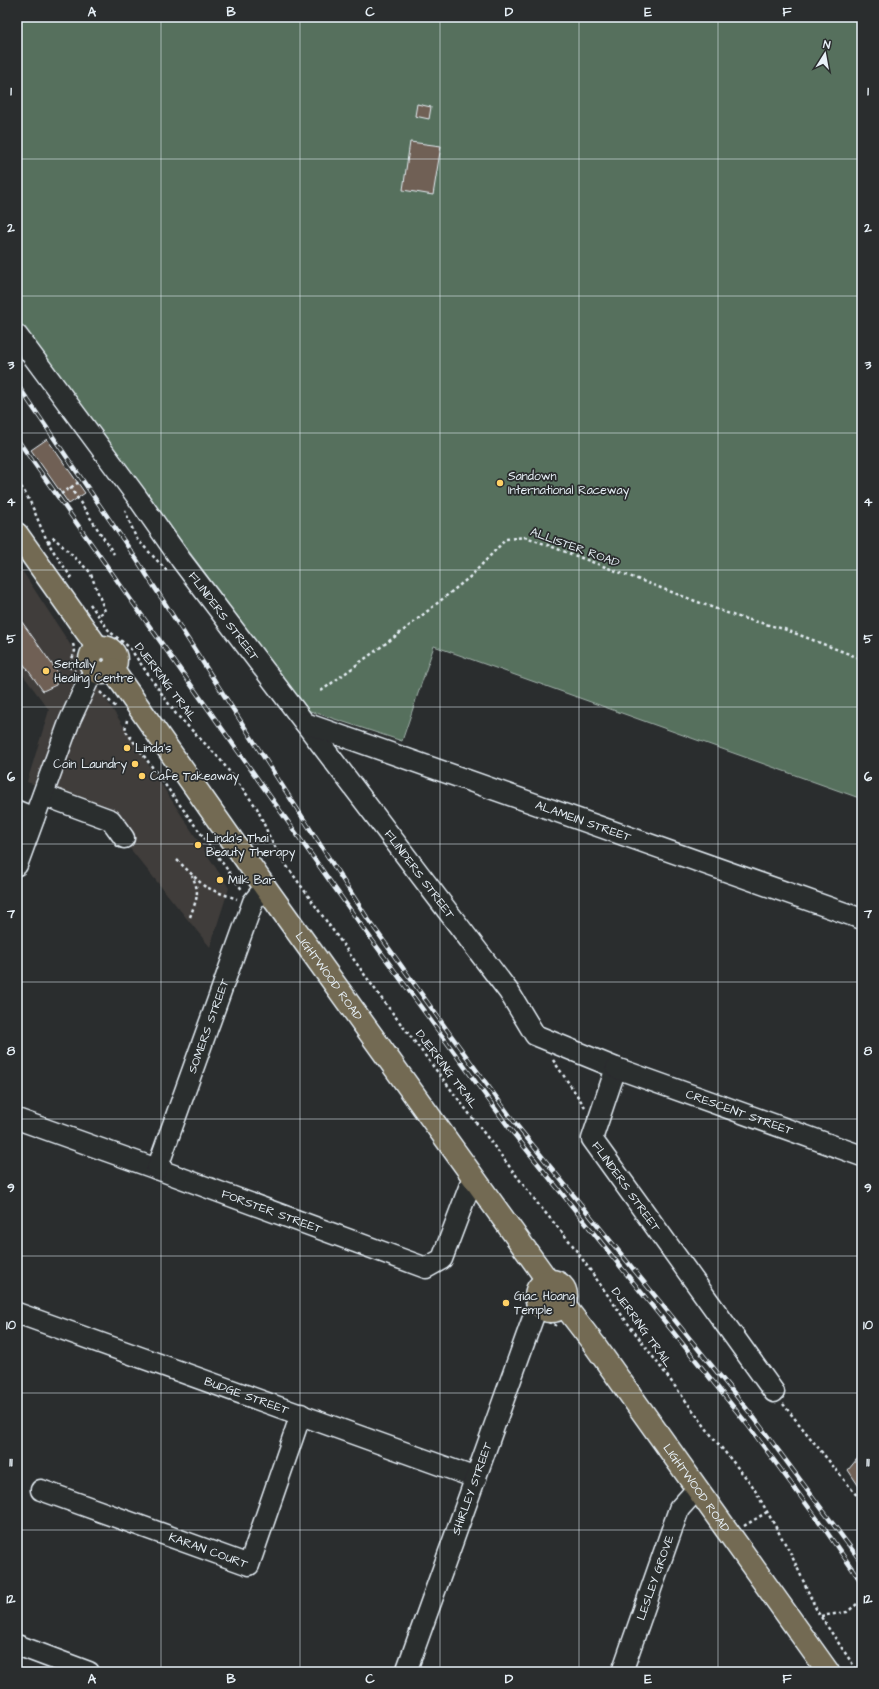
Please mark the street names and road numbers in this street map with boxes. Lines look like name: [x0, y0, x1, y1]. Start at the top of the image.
street label: ALLISTER ROAD: [528, 523, 622, 572]
street label: FLINDERS STREET: [184, 569, 263, 665]
street label: DJERRING TRAIL: [130, 639, 201, 726]
street label: ALAMEIN STREET: [533, 797, 634, 846]
street label: FLINDERS STREET: [380, 827, 459, 923]
street label: LIGHTWOOD ROAD: [291, 929, 366, 1024]
street label: SOMERS STREET: [184, 976, 234, 1076]
street label: DJERRING TRAIL: [411, 1026, 482, 1113]
street label: CRESCENT STREET: [683, 1086, 796, 1140]
street label: FLINDERS STREET: [587, 1138, 664, 1236]
street label: FORSTER STREET: [219, 1185, 325, 1238]
street label: DJERRING TRAIL: [607, 1284, 677, 1371]
street label: BUDGE STREET: [202, 1373, 292, 1419]
street label: SHIRLEY STREET: [448, 1439, 497, 1537]
street label: LIGHTWOOD ROAD: [659, 1440, 734, 1536]
street label: KARAN COURT: [166, 1529, 251, 1573]
street label: LESLEY GROVE: [633, 1533, 678, 1623]

